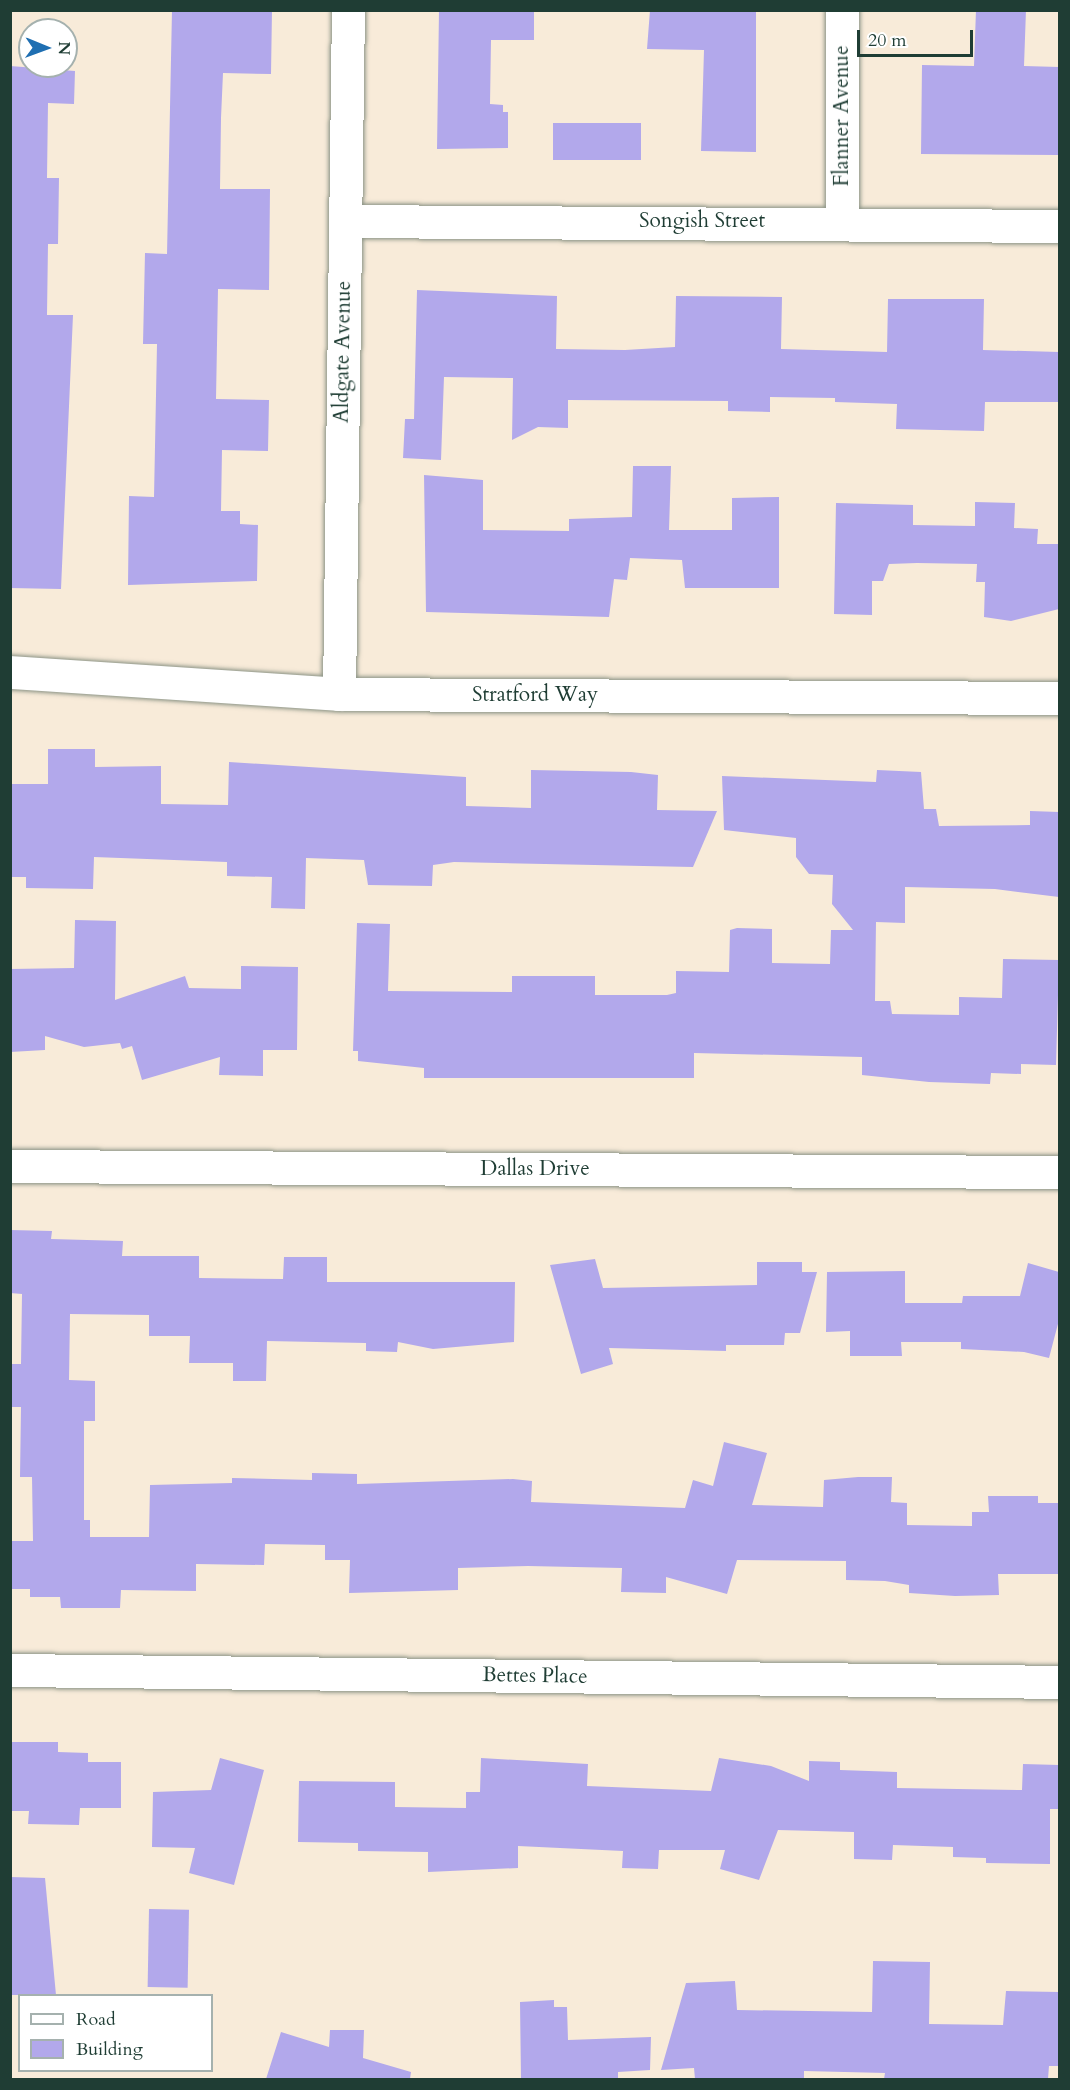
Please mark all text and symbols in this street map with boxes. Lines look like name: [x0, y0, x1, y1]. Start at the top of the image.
north arrow: [18, 18, 78, 78]
scale bar: [860, 18, 976, 56]
text: 20 m: [868, 28, 907, 53]
text: N: [53, 41, 75, 55]
street label: Flanner Avenue: [829, 45, 855, 187]
street label: Songish Street: [639, 208, 765, 234]
street label: Aldgate Avenue: [329, 281, 357, 423]
street label: Stratford Way: [472, 682, 598, 708]
street label: Dallas Drive: [480, 1156, 590, 1182]
street label: Bettes Place: [482, 1662, 588, 1690]
legend: [18, 1994, 213, 2072]
text: Road: [76, 2007, 116, 2032]
text: Building: [76, 2037, 143, 2062]

